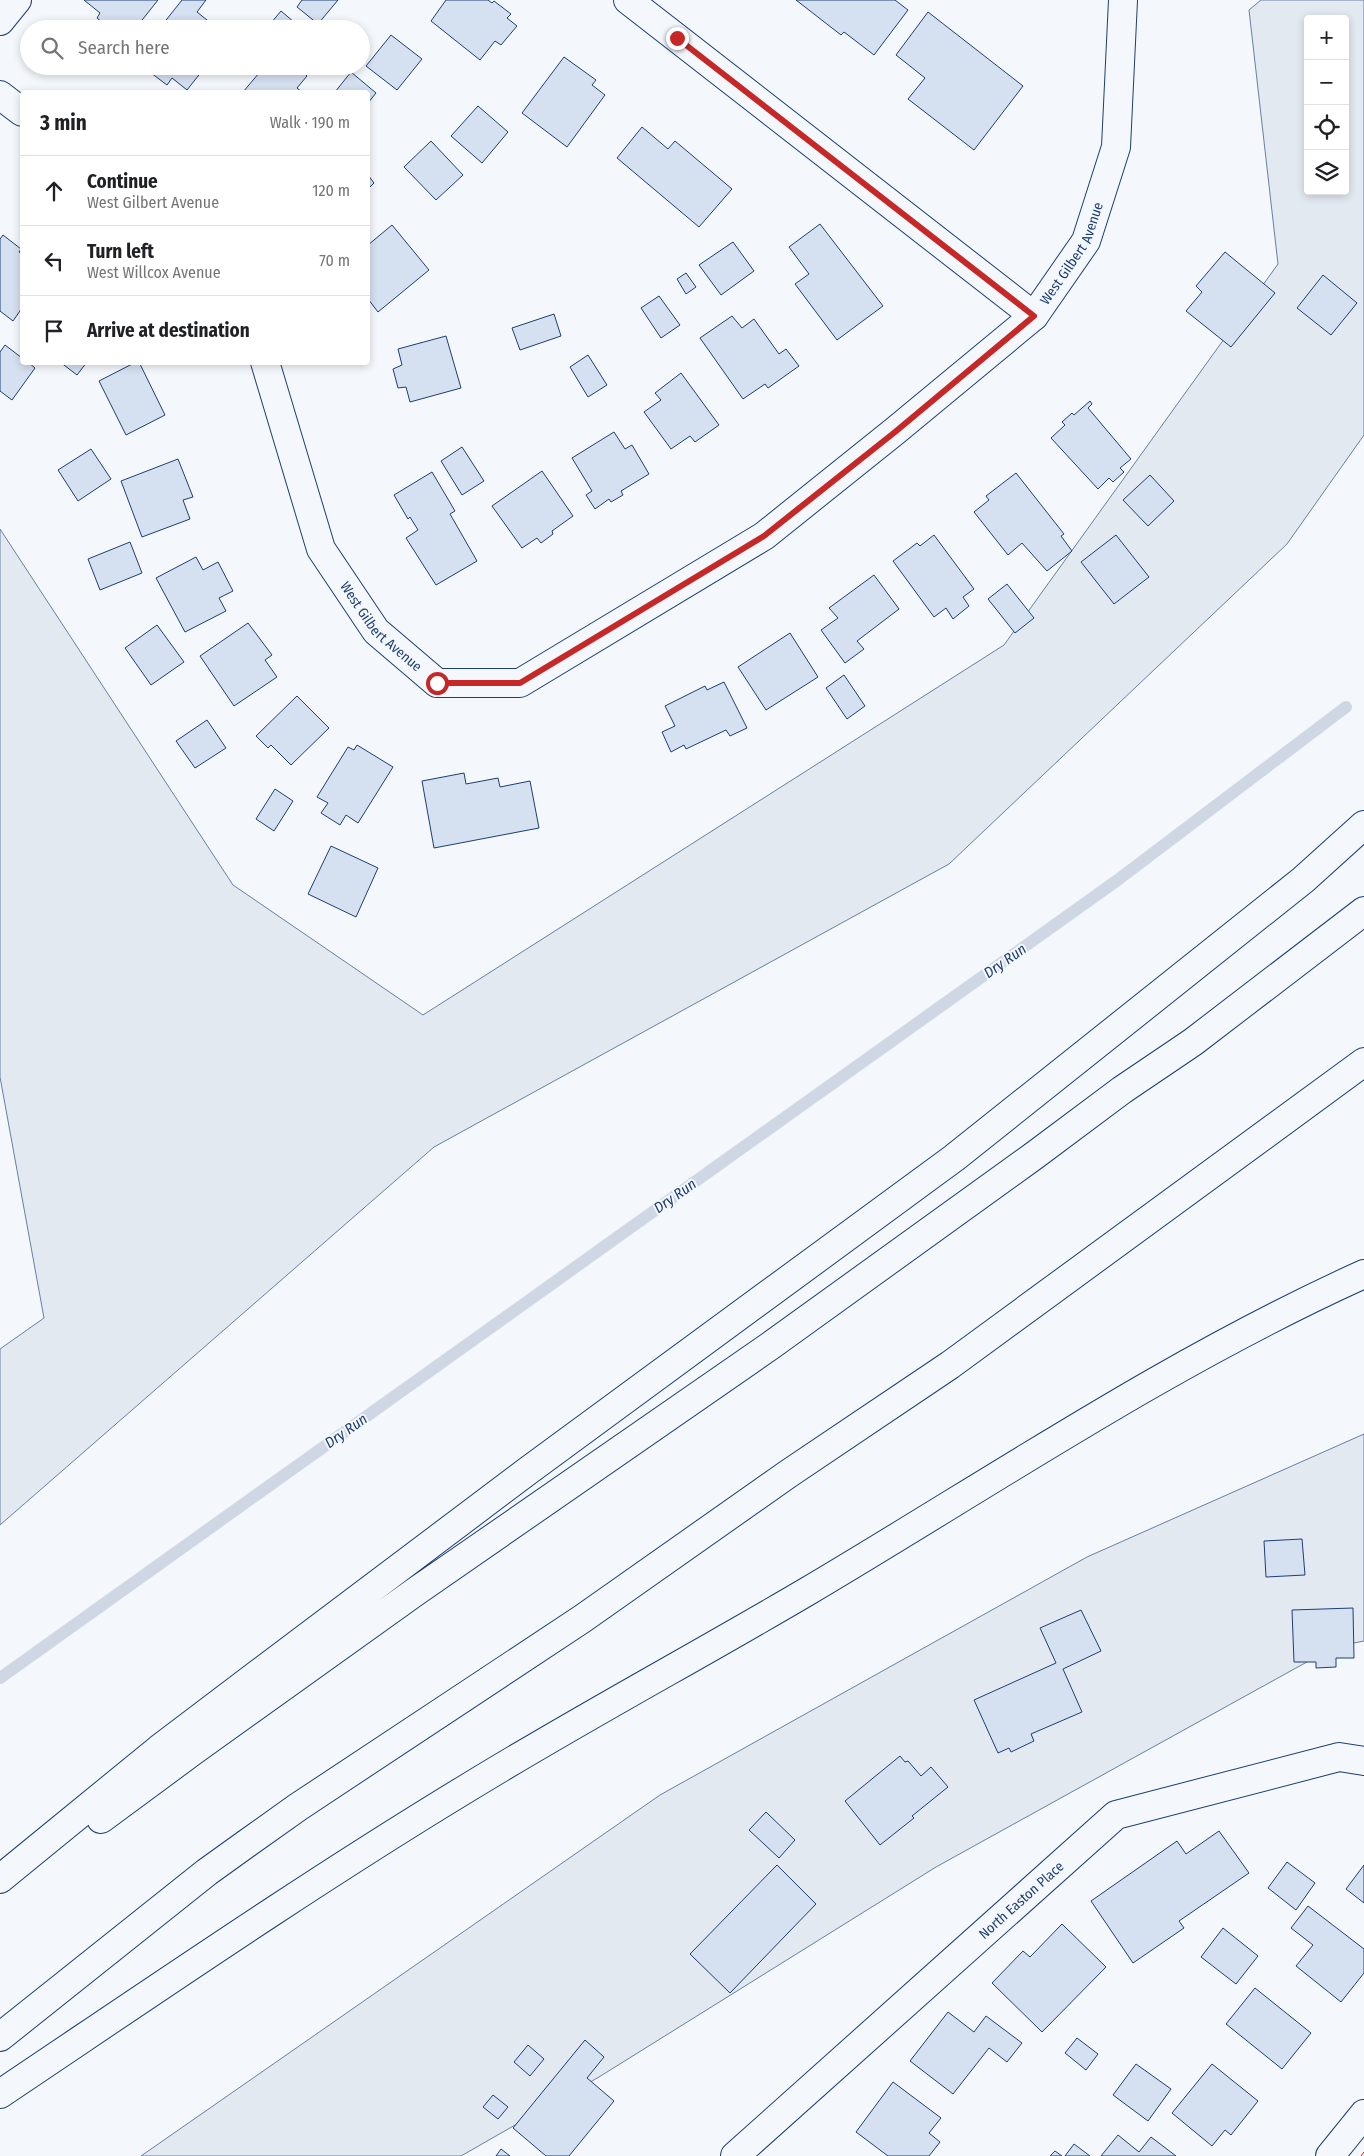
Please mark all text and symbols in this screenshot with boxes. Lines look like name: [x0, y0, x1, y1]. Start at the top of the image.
map controls: [1304, 15, 1349, 195]
button: +: [1304, 15, 1349, 60]
search box: [20, 20, 370, 75]
route end: [666, 27, 689, 50]
icon: search: [38, 34, 66, 62]
text: Search here: [78, 36, 170, 59]
button: −: [1304, 60, 1349, 105]
button: locate: [1304, 105, 1349, 150]
text: 3 min: [40, 110, 87, 136]
text: Walk · 190 m: [270, 113, 350, 132]
button: layers: [1304, 150, 1349, 195]
text: Continue: [87, 170, 158, 193]
icon: ahead: [40, 177, 68, 205]
text: 120 m: [312, 181, 350, 200]
text: West Gilbert Avenue: [87, 193, 219, 212]
street label: West Gilbert Avenue: [1036, 200, 1107, 308]
text: Turn left: [87, 240, 154, 263]
icon: left: [40, 247, 68, 275]
text: 70 m: [319, 251, 350, 270]
text: West Willcox Avenue: [87, 263, 221, 282]
icon: arrive: [40, 317, 68, 345]
text: Arrive at destination: [87, 319, 250, 342]
street label: West Gilbert Avenue: [336, 579, 425, 675]
route start: [426, 672, 449, 695]
water label: Dry Run: [980, 940, 1030, 982]
water label: Dry Run: [650, 1175, 700, 1217]
water label: Dry Run: [321, 1410, 371, 1452]
street label: North Easton Place: [976, 1858, 1067, 1943]

